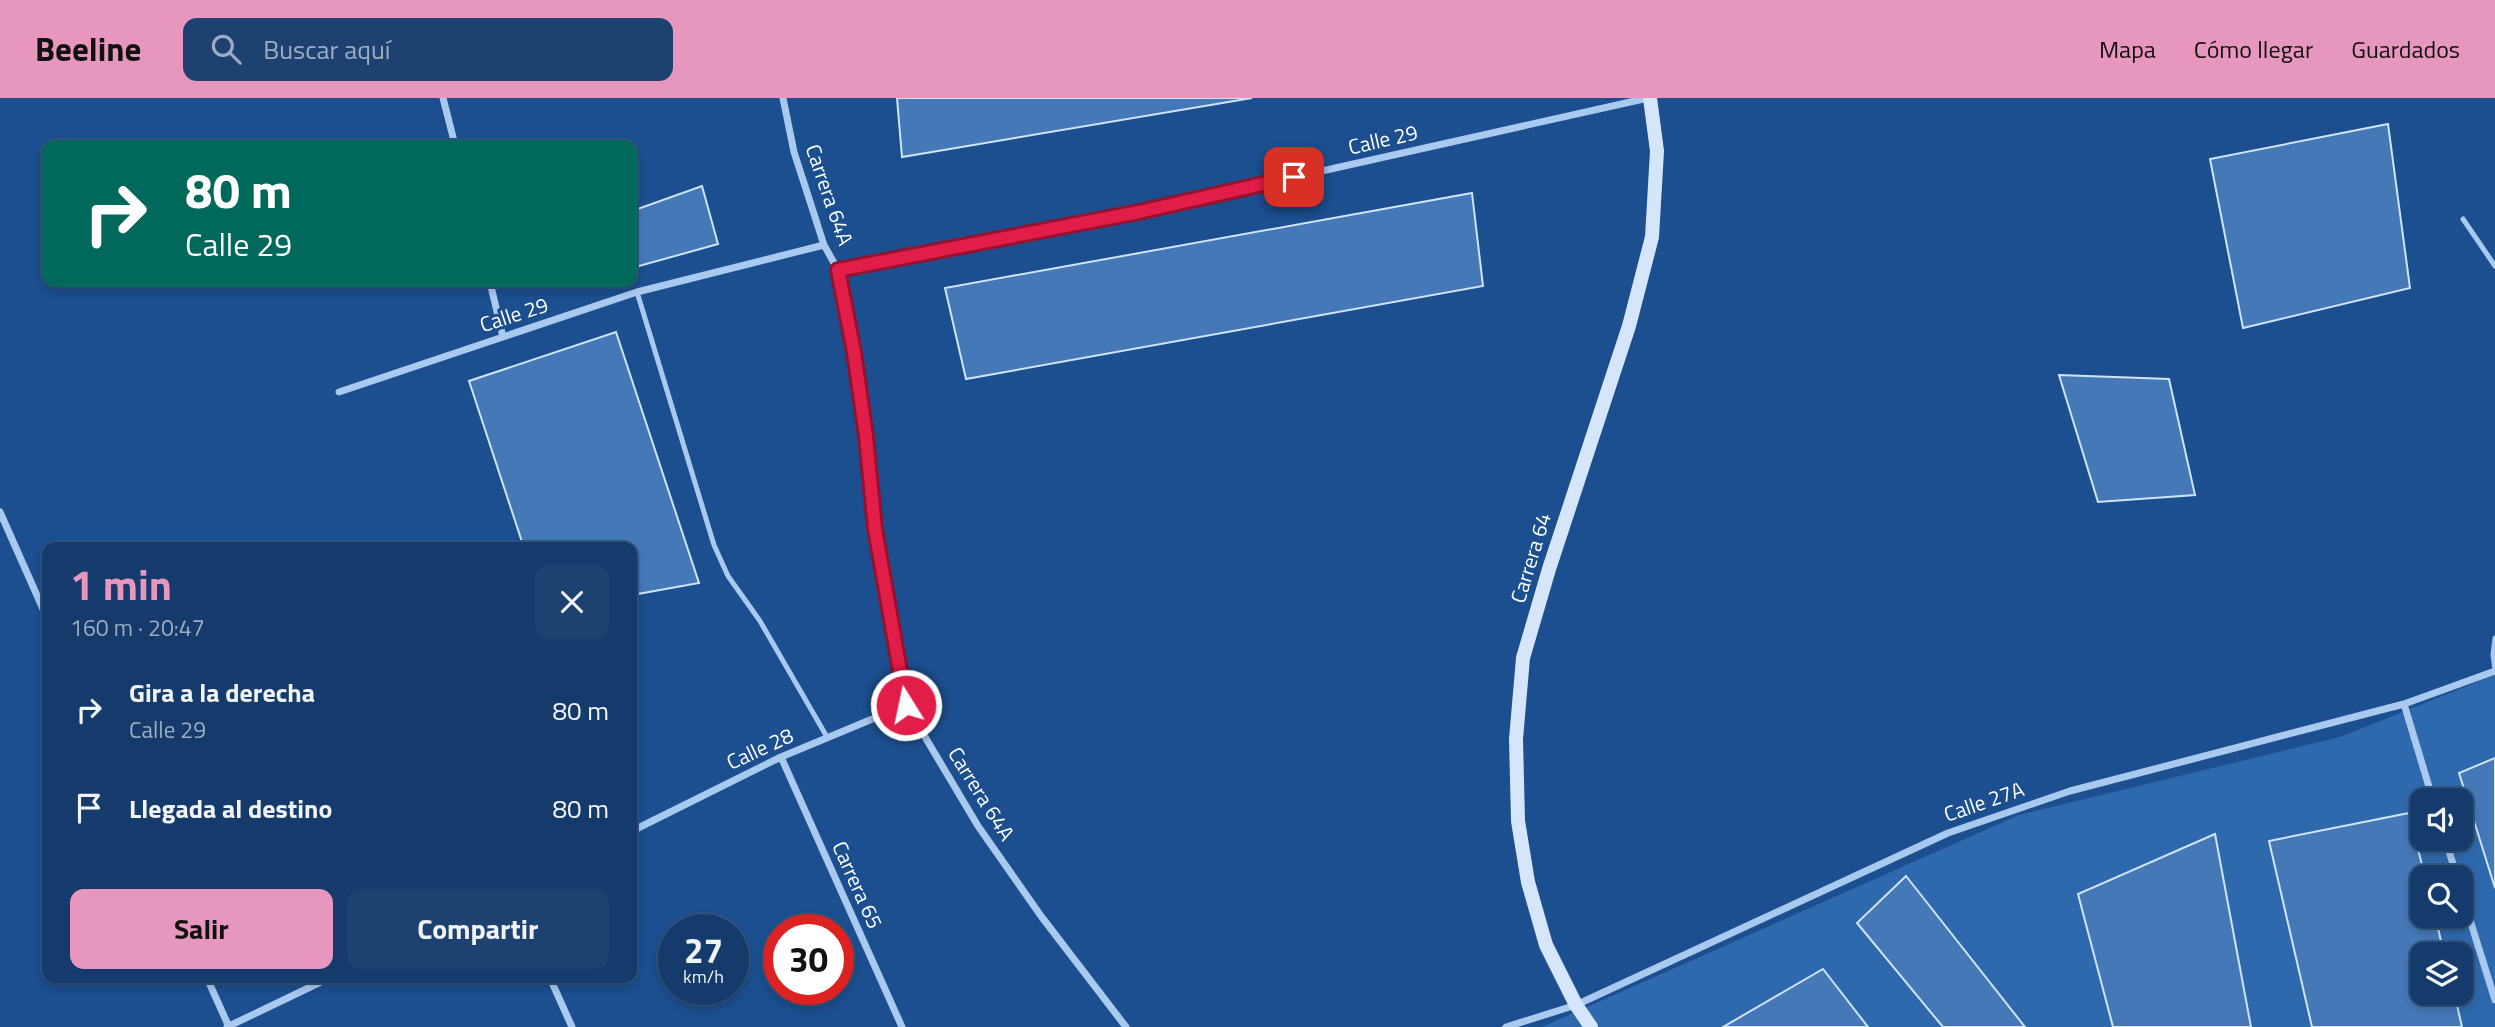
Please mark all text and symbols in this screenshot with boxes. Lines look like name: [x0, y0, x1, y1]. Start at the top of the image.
search box: [183, 18, 673, 81]
text: Beeline: [35, 24, 141, 74]
icon: search: [207, 30, 245, 68]
text: Buscar aquí: [263, 30, 390, 69]
text: Mapa: [2099, 31, 2156, 67]
text: Cómo llegar: [2194, 31, 2313, 67]
text: Guardados: [2351, 31, 2460, 67]
street label: Calle 29: [1345, 116, 1421, 163]
street label: Carrera 64A: [798, 140, 862, 250]
pin: [1264, 147, 1324, 207]
text: 80 m: [185, 152, 292, 227]
icon: arrive: [1275, 158, 1313, 196]
icon: right: [70, 168, 161, 259]
text: Calle 29: [185, 220, 292, 268]
street label: Calle 29: [475, 288, 552, 340]
street label: Carrera 64: [1501, 509, 1559, 607]
text: 1 min: [70, 552, 172, 616]
button: close: [535, 565, 609, 639]
text: 160 m · 20:47: [70, 610, 205, 645]
position arrow: [869, 668, 943, 742]
text: Gira a la derecha: [129, 673, 315, 712]
icon: right: [70, 691, 108, 729]
text: 80 m: [552, 691, 609, 730]
text: Calle 29: [129, 712, 206, 747]
street label: Calle 28: [721, 719, 798, 777]
street label: Carrera 64A: [940, 740, 1024, 847]
street label: Calle 27A: [1939, 772, 2029, 830]
map controls: [2410, 788, 2473, 1005]
button: sound: [2410, 788, 2473, 851]
icon: arrive: [70, 789, 108, 827]
text: Llegada al destino: [129, 789, 332, 828]
text: 80 m: [552, 789, 609, 828]
street label: Carrera 65: [824, 836, 891, 933]
button: search: [2410, 865, 2473, 928]
button: Salir: [70, 889, 333, 969]
button: Compartir: [347, 889, 609, 969]
speed limit sign: 30: [763, 914, 854, 1005]
text: 27: [684, 923, 723, 977]
button: layers: [2410, 942, 2473, 1005]
text: km/h: [683, 963, 724, 990]

